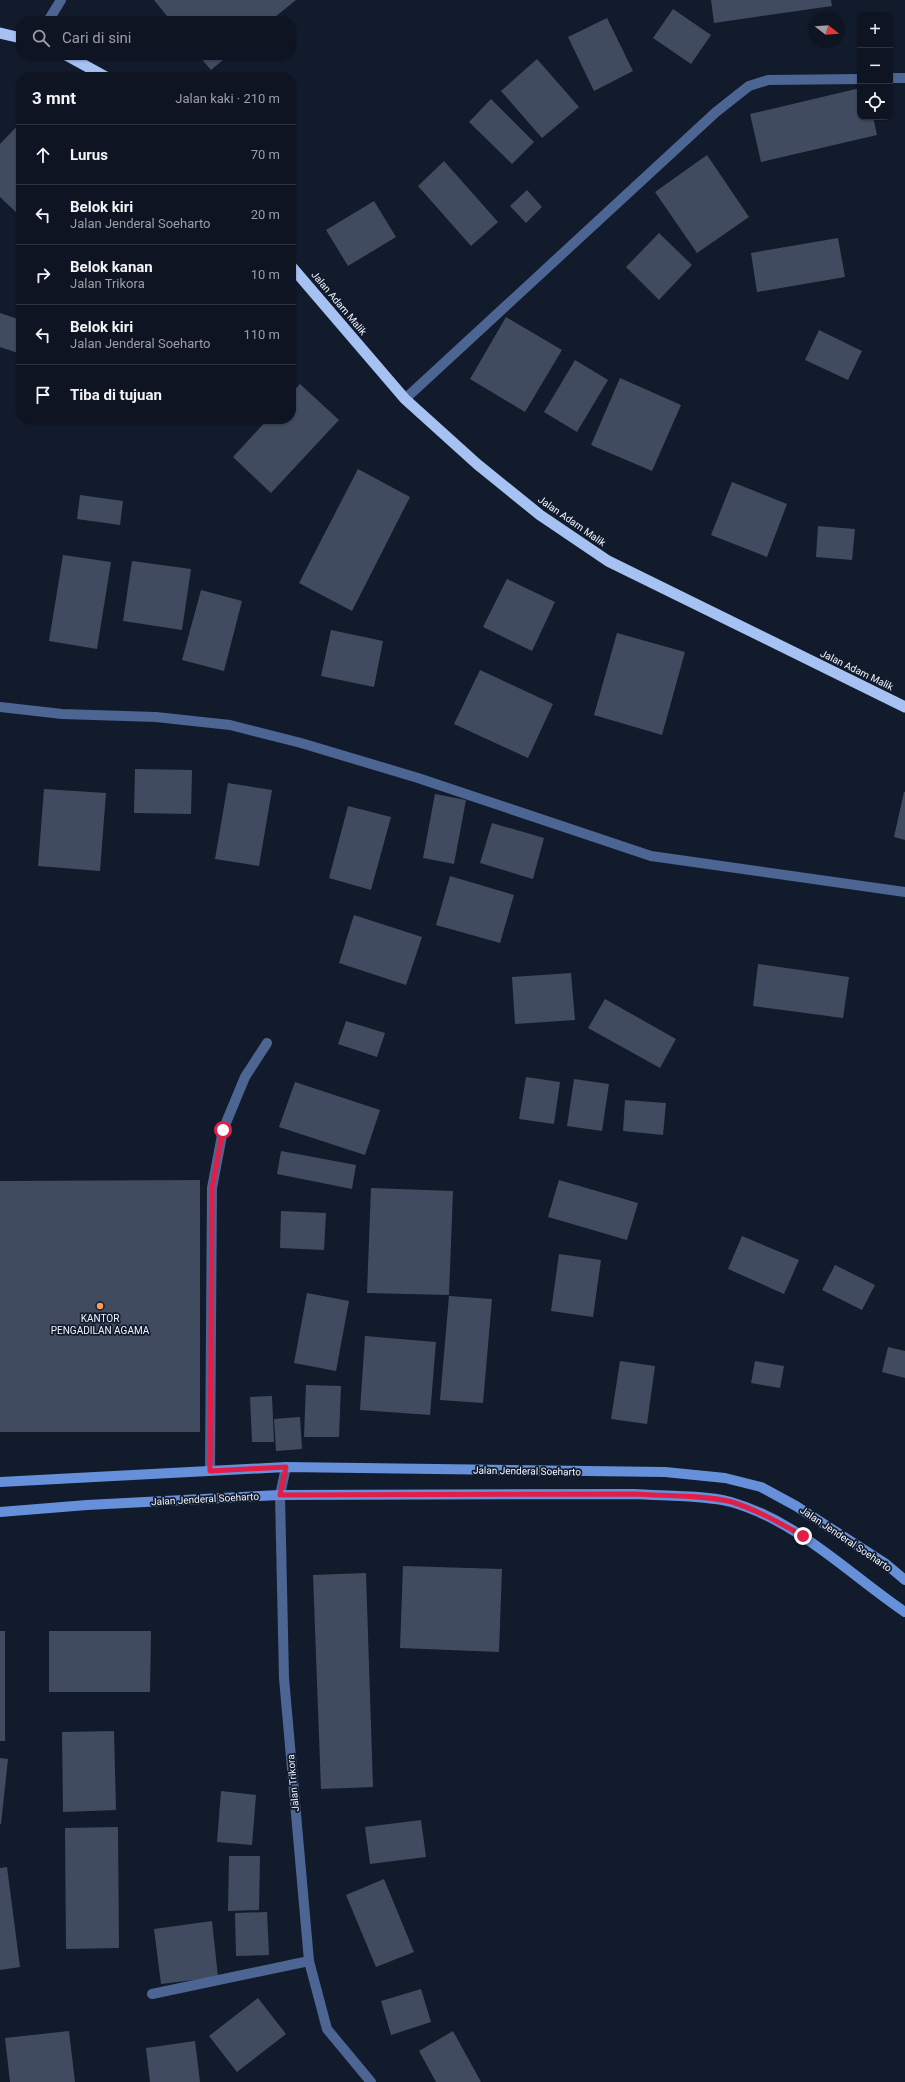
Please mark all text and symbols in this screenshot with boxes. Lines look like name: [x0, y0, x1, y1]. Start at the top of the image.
north arrow: [809, 12, 845, 48]
map controls: [857, 12, 893, 120]
button: +: [857, 12, 893, 48]
search box: [16, 16, 296, 60]
icon: search: [30, 27, 52, 49]
text: Cari di sini: [62, 29, 132, 47]
button: −: [857, 48, 893, 84]
button: locate: [857, 84, 893, 120]
text: 3 mnt: [32, 88, 76, 108]
text: Jalan kaki · 210 m: [175, 91, 280, 106]
icon: ahead: [32, 144, 54, 166]
text: Lurus: [70, 146, 108, 164]
text: 70 m: [251, 147, 280, 162]
text: Belok kiri: [70, 198, 133, 216]
icon: left: [32, 204, 54, 226]
text: 20 m: [251, 207, 280, 222]
text: Jalan Jenderal Soeharto: [70, 216, 210, 231]
text: Belok kanan: [70, 258, 153, 276]
icon: right: [32, 264, 54, 286]
text: 10 m: [251, 267, 280, 282]
street label: Jalan Adam Malik: [309, 269, 369, 338]
text: Jalan Trikora: [70, 276, 145, 291]
text: Belok kiri: [70, 318, 133, 336]
icon: left: [32, 324, 54, 346]
text: 110 m: [243, 327, 280, 342]
text: Jalan Jenderal Soeharto: [70, 336, 210, 351]
icon: arrive: [32, 384, 54, 406]
text: Tiba di tujuan: [70, 386, 162, 404]
street label: Jalan Adam Malik: [536, 494, 609, 549]
street label: Jalan Adam Malik: [819, 648, 896, 693]
route start: [214, 1121, 232, 1139]
marker: KANTOR PENGADILAN AGAMA: [95, 1301, 105, 1311]
place label: KANTOR PENGADILAN AGAMA: [51, 1313, 150, 1336]
street label: Jalan Jenderal Soeharto: [473, 1465, 581, 1477]
street label: Jalan Jenderal Soeharto: [151, 1491, 260, 1507]
street label: Jalan Jenderal Soeharto: [798, 1504, 894, 1574]
route end: [794, 1527, 812, 1545]
street label: Jalan Trikora: [285, 1754, 301, 1812]

